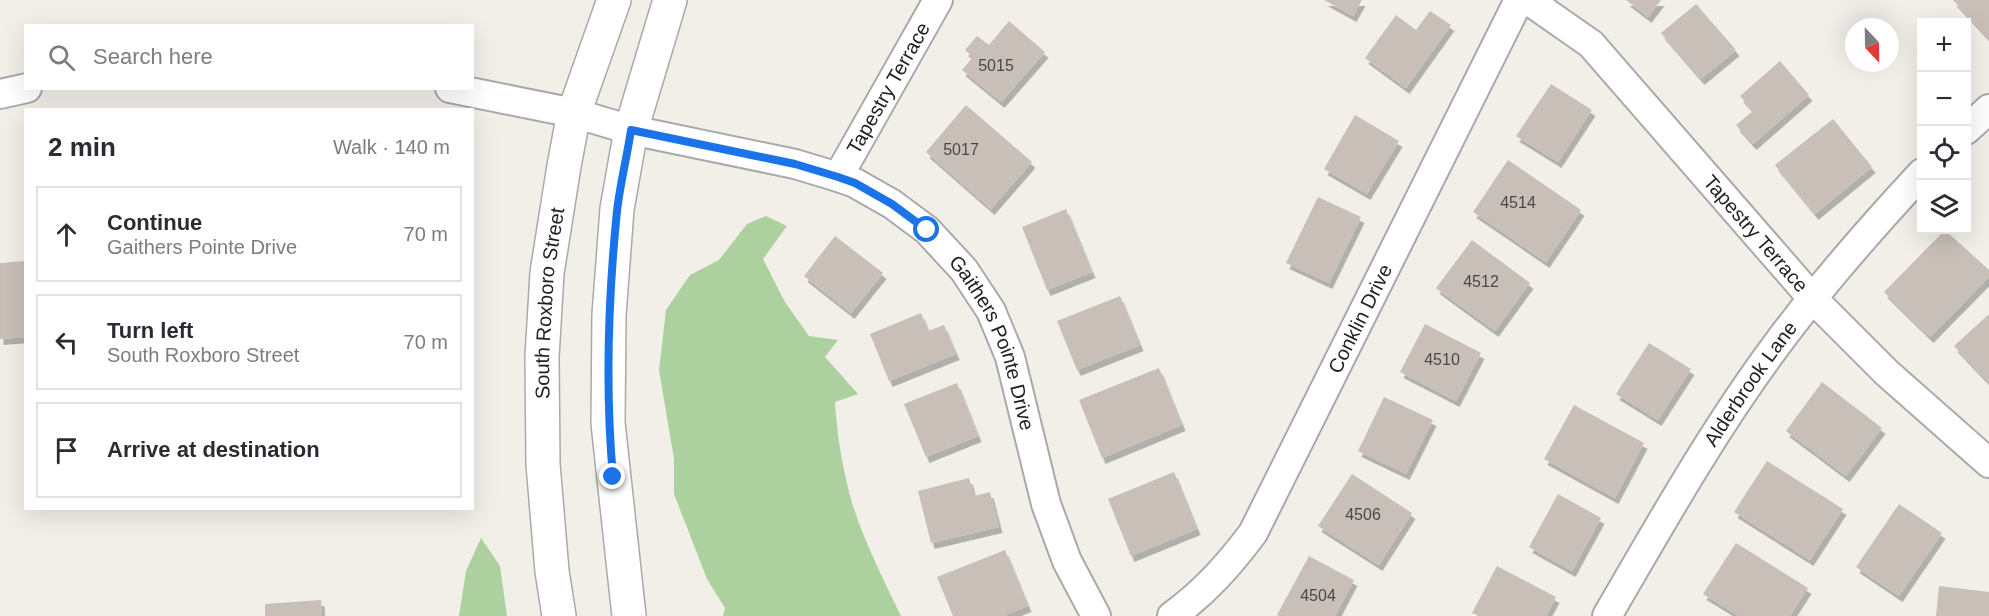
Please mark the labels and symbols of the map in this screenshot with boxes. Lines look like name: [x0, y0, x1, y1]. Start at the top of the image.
north arrow: [1845, 18, 1899, 72]
street label: Tapestry Terrace: [842, 19, 934, 158]
house number: 5015: [978, 57, 1014, 74]
house number: 5017: [943, 141, 979, 158]
street label: Tapestry Terrace: [1699, 171, 1813, 296]
house number: 4514: [1500, 194, 1536, 211]
street label: South Roxboro Street: [531, 206, 568, 399]
route start: [913, 216, 939, 242]
street label: Gaithers Pointe Drive: [945, 251, 1039, 433]
street label: Conklin Drive: [1324, 260, 1396, 377]
house number: 4512: [1463, 273, 1499, 290]
street label: Alderbrook Lane: [1700, 317, 1801, 450]
house number: 4510: [1424, 351, 1460, 368]
route end: [599, 463, 625, 489]
house number: 4506: [1345, 506, 1381, 523]
house number: 4504: [1300, 587, 1336, 604]

